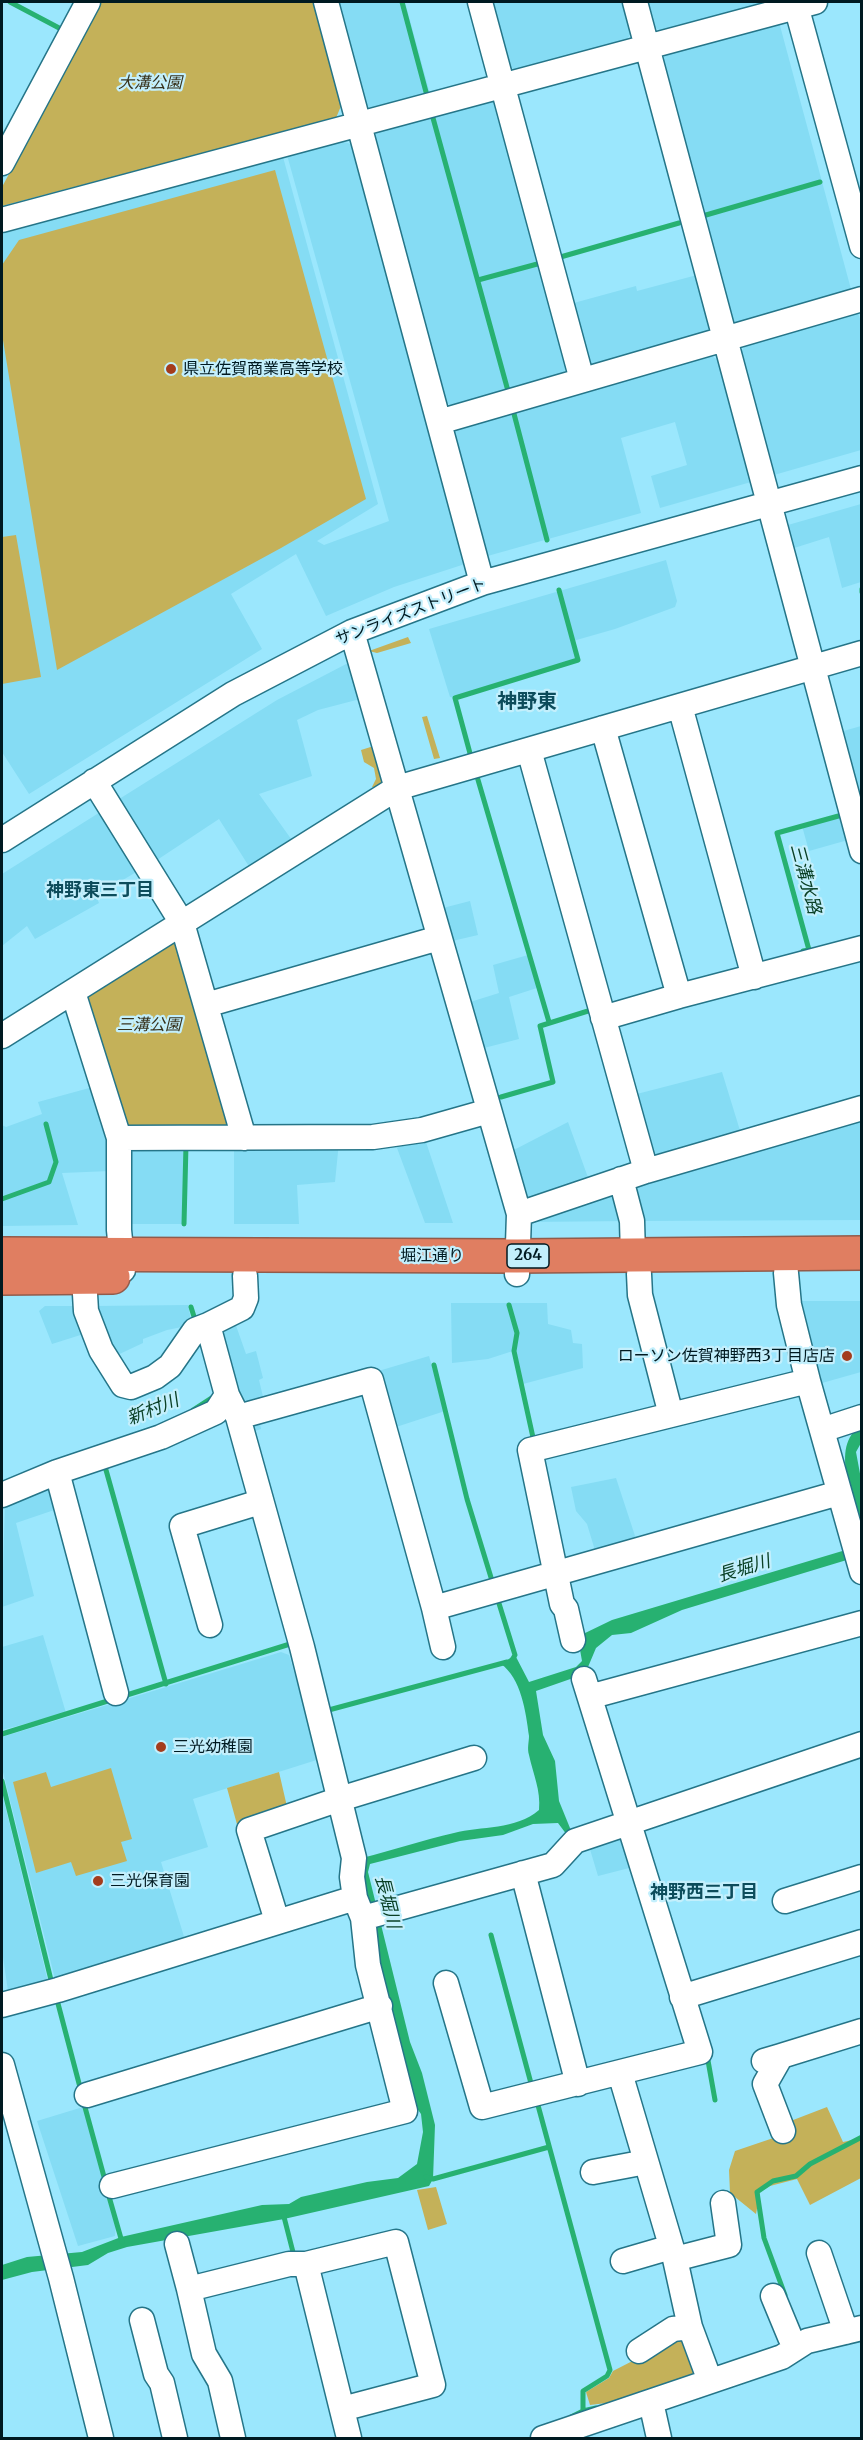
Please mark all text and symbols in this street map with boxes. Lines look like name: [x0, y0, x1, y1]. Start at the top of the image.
park label: 大溝公園: [118, 73, 182, 93]
place label: 県立佐賀商業高等学校: [183, 359, 343, 379]
marker: 県立佐賀商業高等学校: [164, 362, 178, 376]
street label: サンライズストリート: [333, 574, 489, 650]
district label: 神野東: [497, 690, 557, 714]
water label: 三溝水路: [785, 841, 825, 917]
district label: 神野東三丁目: [46, 880, 154, 902]
park label: 三溝公園: [117, 1015, 181, 1035]
road number: 264: [507, 1244, 549, 1268]
street label: 堀江通り: [400, 1246, 464, 1266]
place label: ローソン佐賀神野西3丁目店店: [618, 1346, 835, 1366]
marker: ローソン佐賀神野西3丁目店店: [840, 1349, 854, 1363]
water label: 新村川: [124, 1390, 182, 1430]
water label: 長堀川: [715, 1551, 773, 1587]
place label: 三光幼稚園: [173, 1737, 253, 1757]
marker: 三光幼稚園: [154, 1740, 168, 1754]
place label: 三光保育園: [110, 1871, 190, 1891]
water label: 長堀川: [370, 1873, 404, 1931]
marker: 三光保育園: [91, 1874, 105, 1888]
district label: 神野西三丁目: [650, 1882, 758, 1904]

